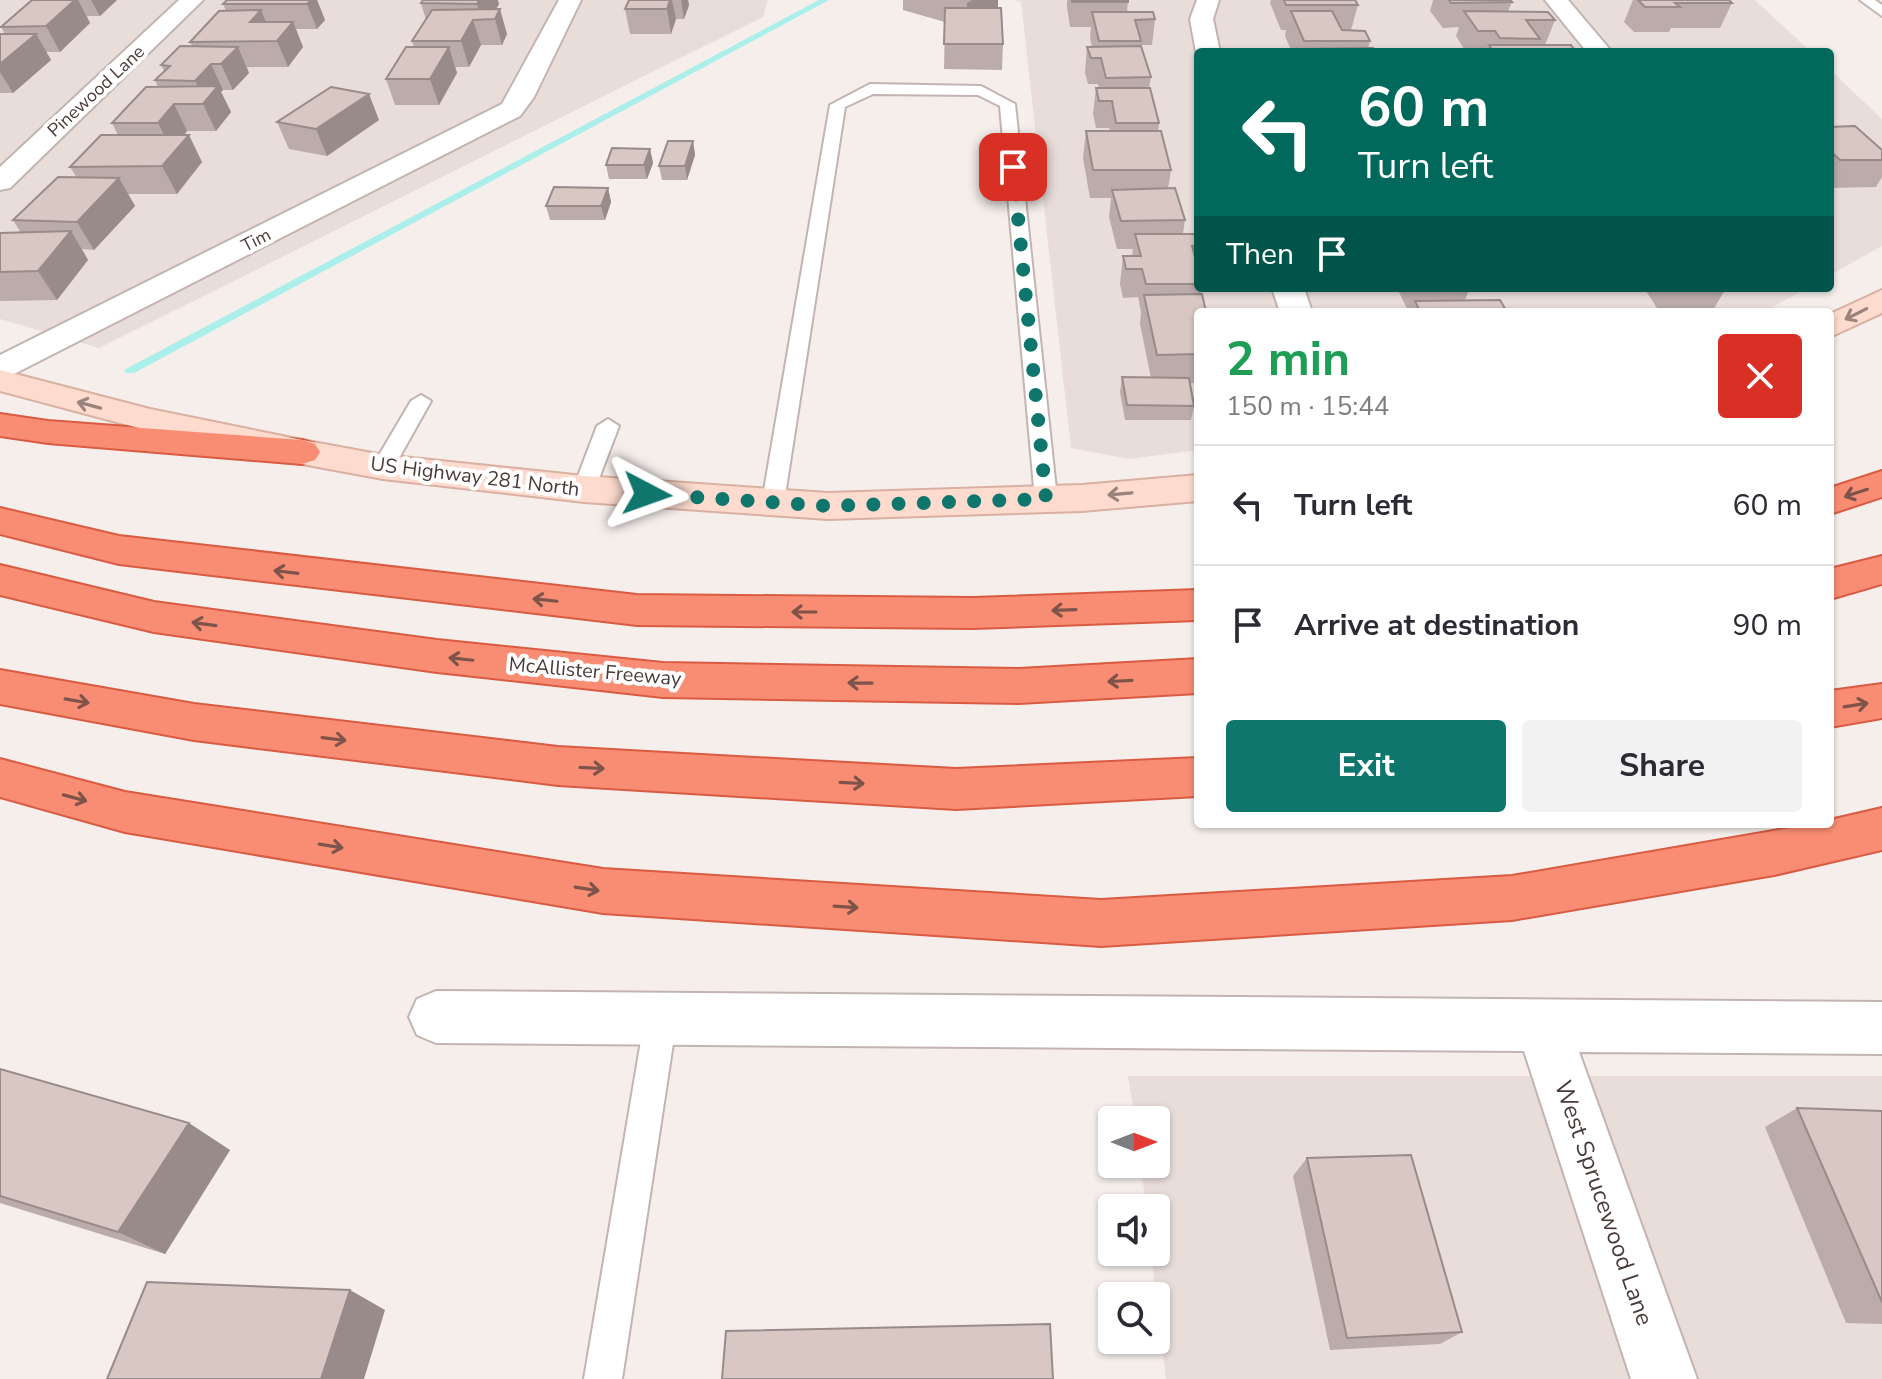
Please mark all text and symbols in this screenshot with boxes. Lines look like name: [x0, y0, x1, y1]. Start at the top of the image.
street label: Pinewood Lane: [42, 40, 150, 142]
text: 60 m: [1358, 69, 1489, 146]
icon: left: [1226, 80, 1330, 184]
pin: [979, 133, 1047, 201]
text: Turn left: [1358, 142, 1493, 191]
icon: arrive: [991, 145, 1035, 189]
street label: Tim: [237, 222, 275, 258]
icon: arrive: [1310, 232, 1354, 276]
text: Then: [1226, 234, 1294, 275]
one-way arrow: [1845, 306, 1868, 322]
text: 2 min: [1226, 326, 1350, 392]
button: close: [1718, 334, 1802, 418]
text: 150 m · 15:44: [1226, 389, 1389, 424]
one-way arrow: [76, 396, 102, 411]
street label: US Highway 281 North: [369, 450, 581, 503]
position arrow: [605, 452, 689, 536]
icon: left: [1226, 483, 1270, 527]
text: Turn left: [1294, 485, 1412, 526]
text: 60 m: [1733, 485, 1802, 526]
one-way arrow: [1107, 487, 1134, 502]
one-way arrow: [1844, 487, 1869, 501]
one-way arrow: [273, 564, 300, 579]
one-way arrow: [532, 593, 559, 608]
one-way arrow: [1051, 602, 1078, 617]
icon: arrive: [1226, 603, 1270, 647]
one-way arrow: [791, 604, 818, 620]
text: Arrive at destination: [1294, 605, 1579, 646]
text: 90 m: [1733, 605, 1802, 646]
one-way arrow: [192, 616, 217, 631]
one-way arrow: [448, 651, 475, 666]
street label: McAllister Freeway: [508, 651, 683, 693]
one-way arrow: [1107, 673, 1134, 688]
one-way arrow: [847, 676, 874, 691]
one-way arrow: [64, 694, 89, 709]
one-way arrow: [1843, 697, 1868, 712]
button: Exit: [1226, 720, 1506, 812]
button: Share: [1522, 720, 1802, 812]
one-way arrow: [321, 732, 346, 747]
one-way arrow: [578, 761, 605, 776]
one-way arrow: [838, 776, 865, 791]
one-way arrow: [62, 792, 88, 807]
one-way arrow: [318, 839, 343, 854]
one-way arrow: [574, 882, 599, 897]
one-way arrow: [833, 900, 859, 915]
street label: West Sprucewood Lane: [1547, 1076, 1661, 1330]
north arrow: [1098, 1106, 1170, 1178]
map controls: [1098, 1106, 1170, 1354]
button: sound: [1098, 1194, 1170, 1266]
button: search: [1098, 1282, 1170, 1354]

